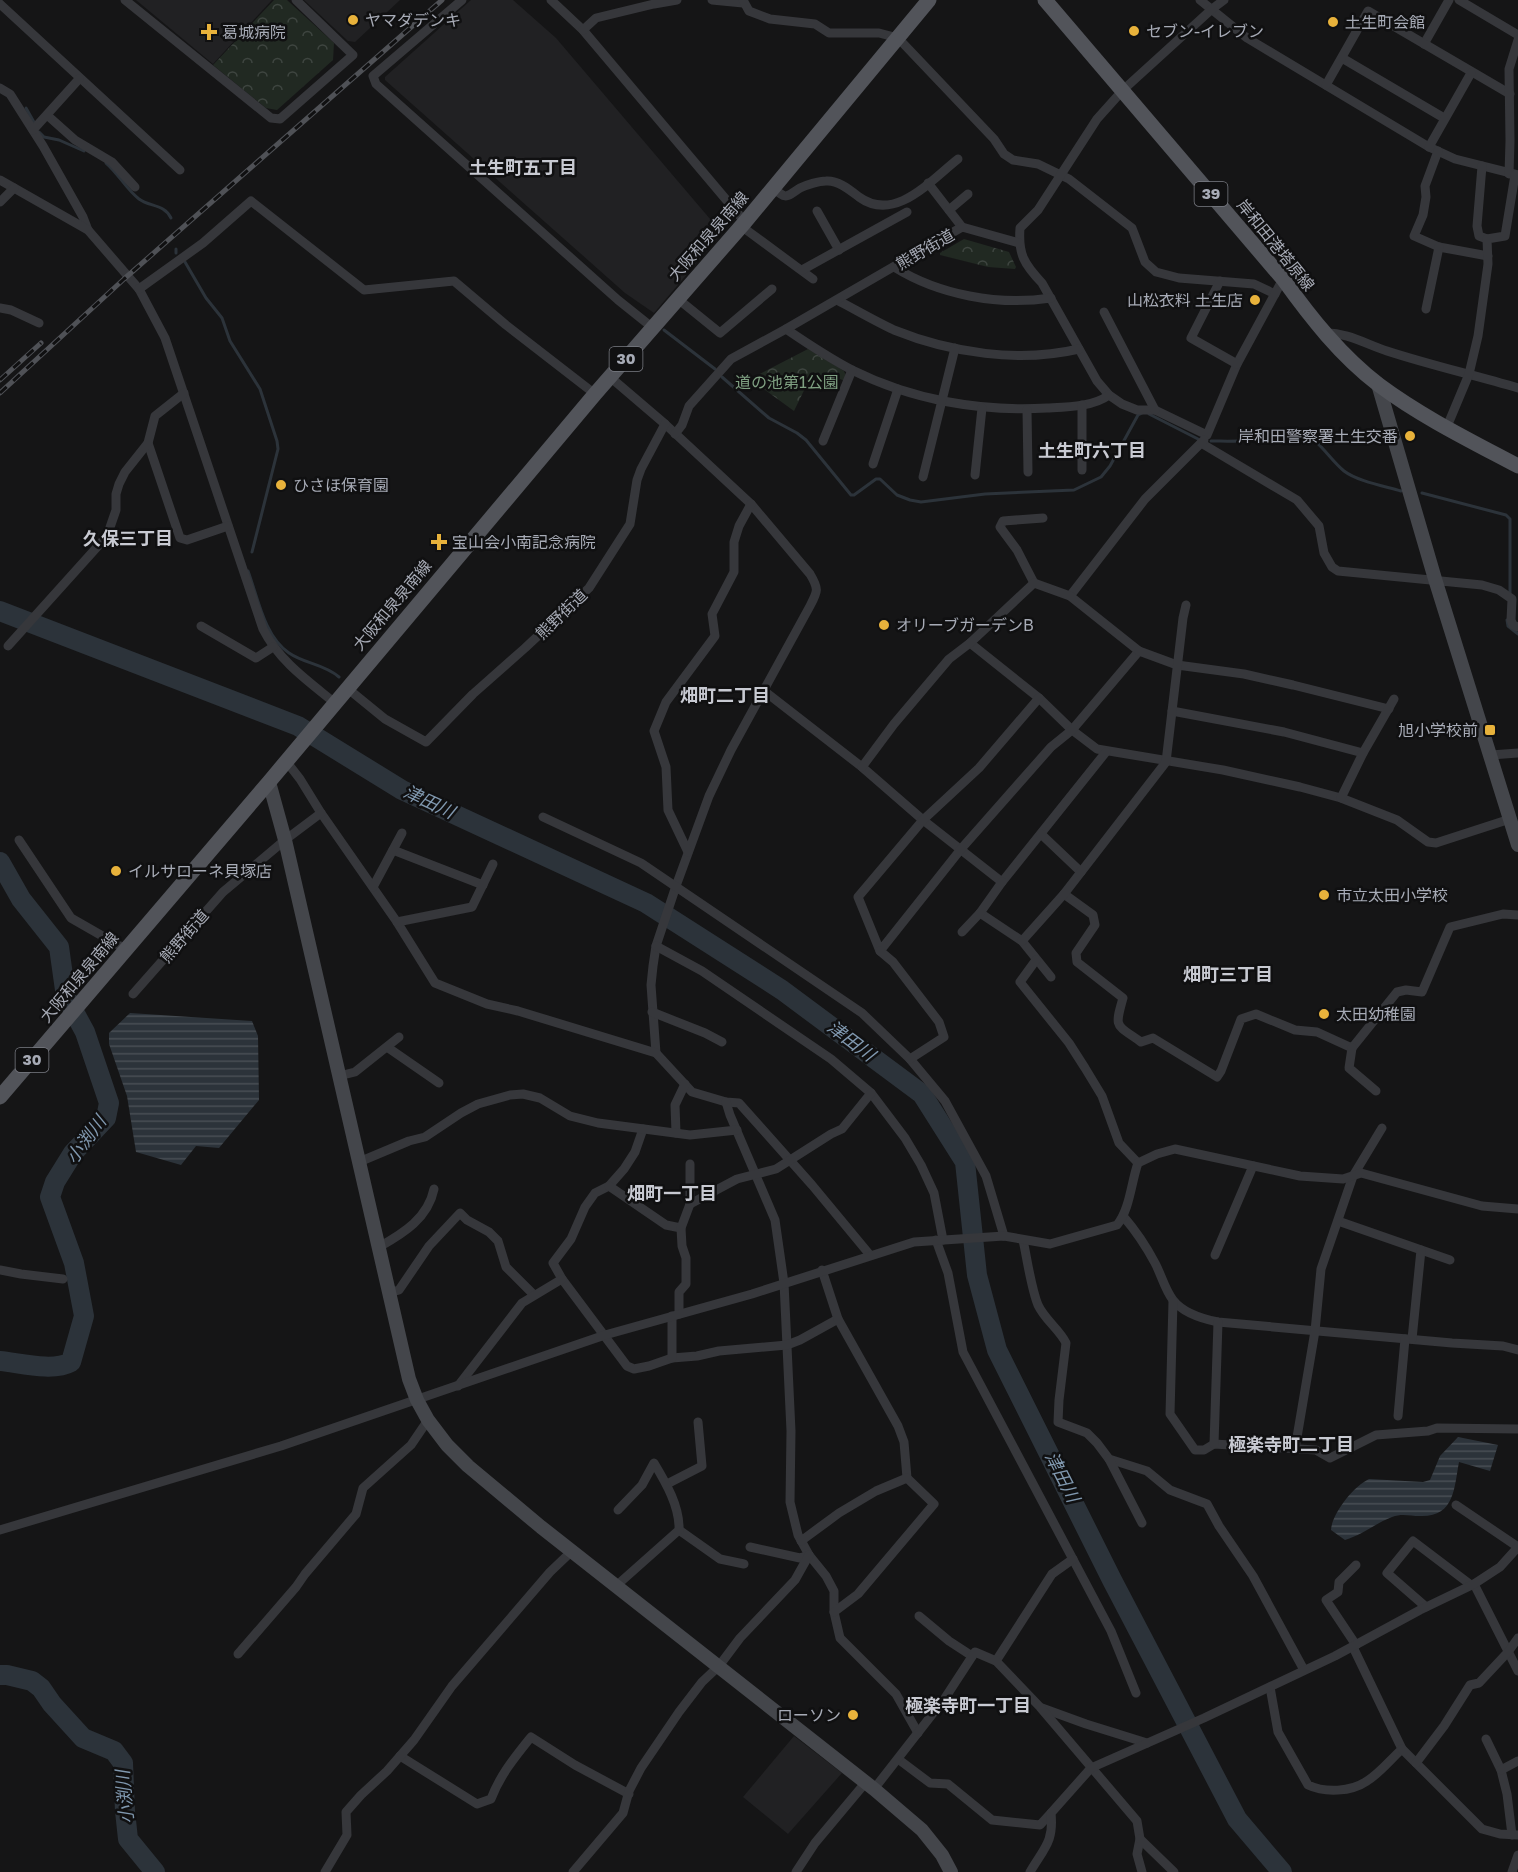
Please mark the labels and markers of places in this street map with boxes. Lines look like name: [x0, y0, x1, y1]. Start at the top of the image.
place label: ヤマダデンキ: [365, 10, 461, 30]
place label: 土生町会館: [1345, 12, 1425, 32]
marker: ヤマダデンキ: [346, 13, 360, 27]
marker: 土生町会館: [1326, 15, 1340, 29]
place label: セブン-イレブン: [1146, 21, 1264, 41]
place label: 葛城病院: [222, 22, 286, 42]
marker: 葛城病院: [200, 23, 218, 41]
marker: セブン-イレブン: [1127, 24, 1141, 38]
place label: 山松衣料 土生店: [1127, 290, 1243, 310]
marker: 山松衣料 土生店: [1248, 293, 1262, 307]
place label: 岸和田警察署土生交番: [1238, 426, 1398, 446]
marker: 岸和田警察署土生交番: [1403, 429, 1417, 443]
place label: ひさほ保育園: [293, 475, 389, 495]
marker: ひさほ保育園: [274, 478, 288, 492]
place label: 宝山会小南記念病院: [452, 532, 596, 552]
marker: 宝山会小南記念病院: [430, 533, 448, 551]
place label: オリーブガーデンB: [896, 615, 1034, 635]
marker: オリーブガーデンB: [877, 618, 891, 632]
place label: 旭小学校前: [1398, 720, 1478, 740]
marker: 旭小学校前: [1483, 723, 1497, 737]
place label: イルサローネ貝塚店: [128, 861, 272, 881]
marker: イルサローネ貝塚店: [109, 864, 123, 878]
place label: 市立太田小学校: [1336, 885, 1448, 905]
marker: 市立太田小学校: [1317, 888, 1331, 902]
place label: 太田幼稚園: [1336, 1004, 1416, 1024]
marker: 太田幼稚園: [1317, 1007, 1331, 1021]
place label: ローソン: [777, 1705, 841, 1725]
marker: ローソン: [846, 1708, 860, 1722]

